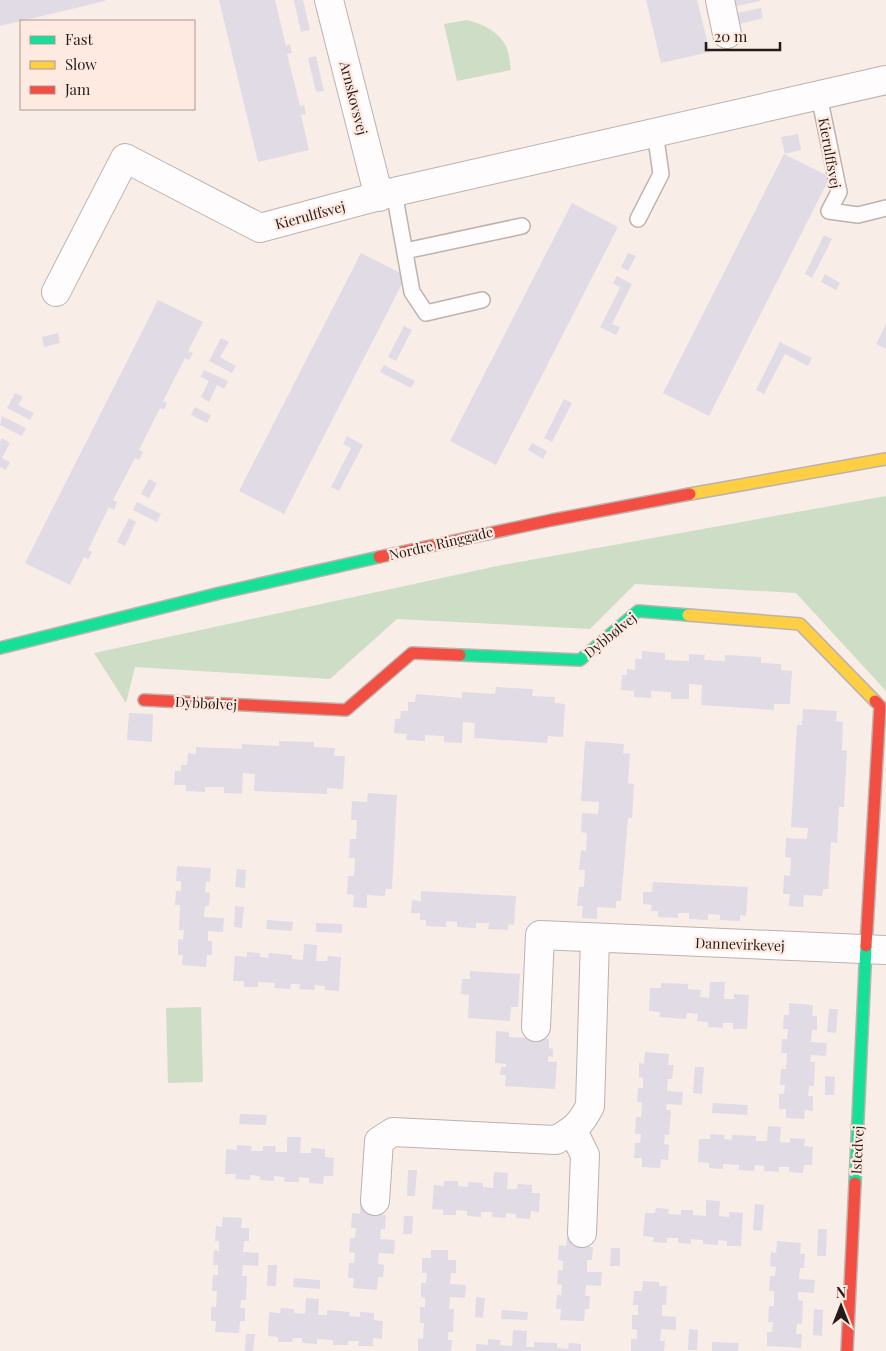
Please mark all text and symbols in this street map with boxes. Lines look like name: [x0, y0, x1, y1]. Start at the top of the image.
legend: [20, 20, 195, 110]
scale bar: [706, 20, 780, 52]
text: 20 m: [714, 26, 748, 46]
text: Fast: [65, 29, 94, 49]
text: Slow: [65, 54, 97, 74]
street label: Arnskovsvej: [335, 58, 372, 137]
text: Jam: [64, 79, 91, 99]
street label: Kierulffsvej: [814, 116, 846, 190]
street label: Kierulffsvej: [273, 197, 347, 233]
street label: Nordre Ringgade: [387, 522, 495, 564]
street label: Dybbølvej: [580, 608, 640, 662]
street label: Dybbølvej: [175, 692, 237, 714]
street label: Dannevirkevej: [695, 933, 785, 955]
street label: Istedvej: [846, 1125, 868, 1175]
north arrow: [816, 1281, 866, 1331]
text: N: [836, 1283, 846, 1302]

